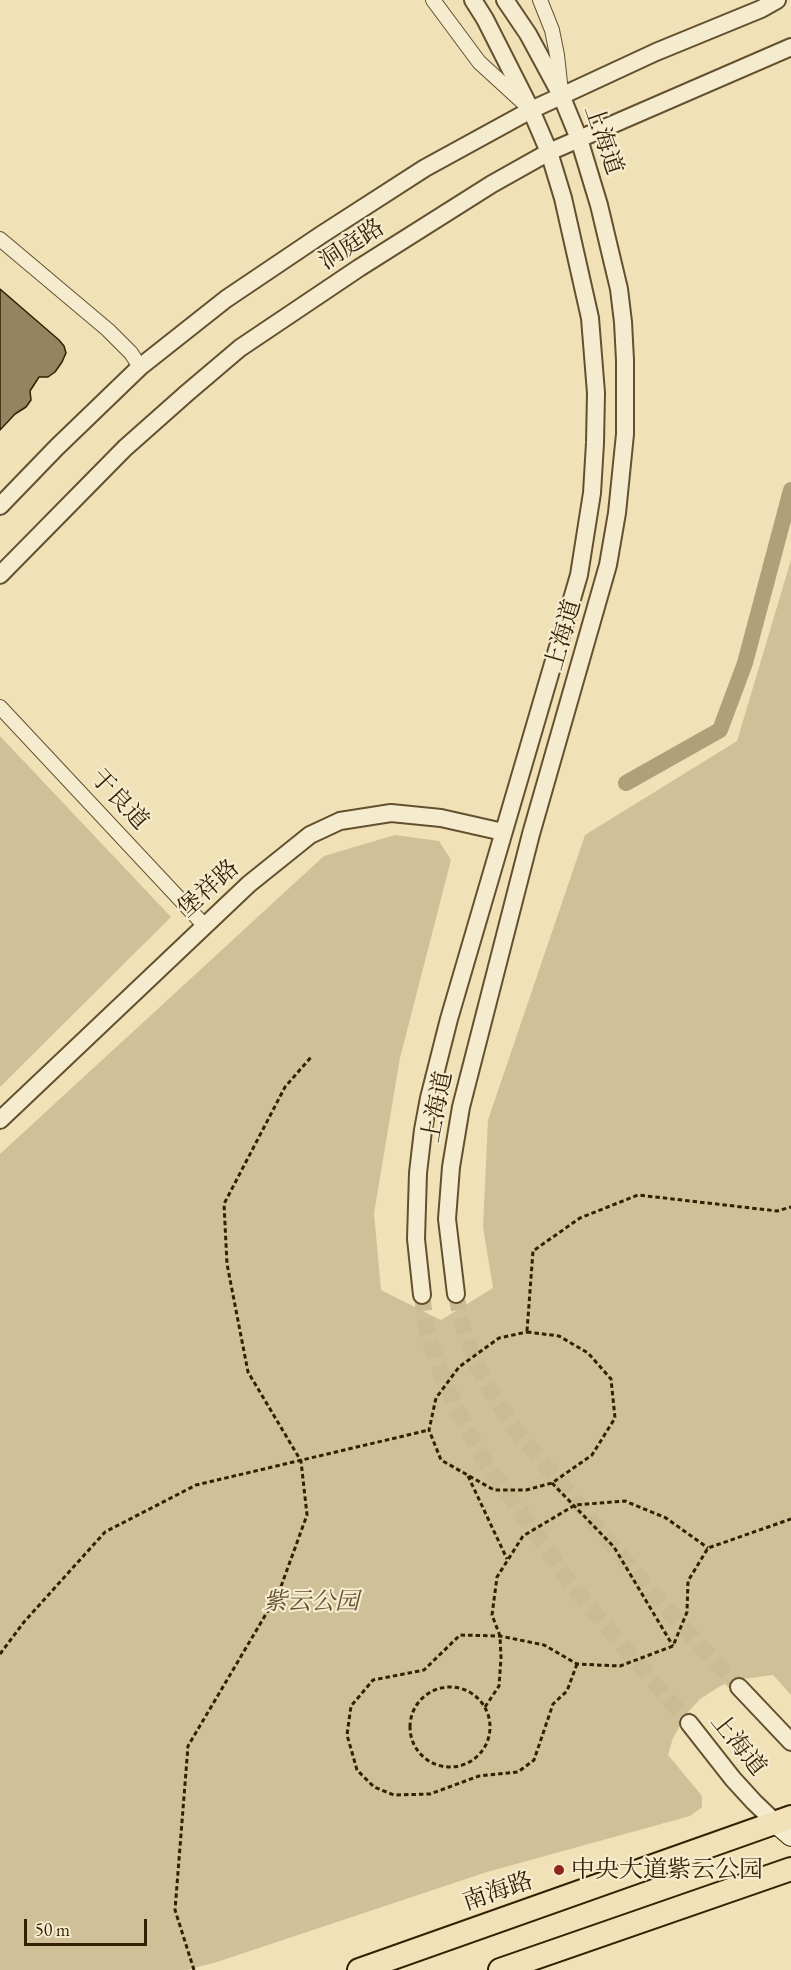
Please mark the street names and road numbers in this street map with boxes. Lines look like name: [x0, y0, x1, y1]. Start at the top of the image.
street label: 上海道: [578, 101, 628, 179]
street label: 洞庭路: [314, 213, 390, 277]
street label: 上海道: [540, 596, 588, 674]
street label: 于良道: [84, 764, 154, 836]
street label: 堡祥路: [173, 854, 245, 924]
street label: 上海道: [417, 1069, 459, 1145]
street label: 上海道: [704, 1708, 772, 1782]
street label: 南海路: [459, 1867, 537, 1917]

